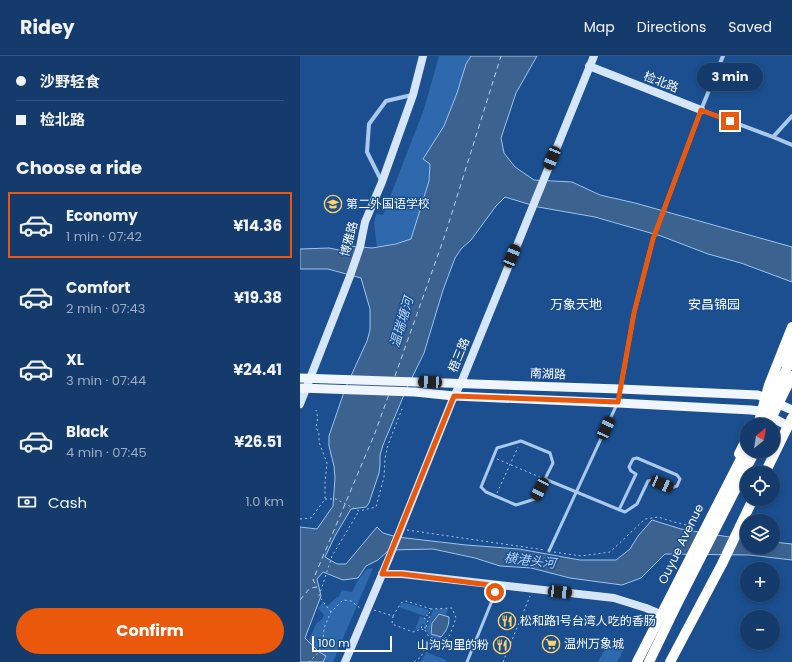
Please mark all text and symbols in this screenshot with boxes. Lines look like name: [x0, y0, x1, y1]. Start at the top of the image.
text: Ridey: [20, 14, 75, 41]
text: Map: [584, 17, 615, 37]
text: Directions: [637, 17, 706, 37]
text: Saved: [728, 17, 772, 37]
callout: 3 min: [697, 63, 763, 91]
street label: 检北路: [641, 67, 681, 96]
text: 3 min: [712, 67, 749, 86]
text: 沙野轻食: [40, 71, 100, 92]
text: 检北路: [40, 109, 85, 130]
route end: [721, 112, 739, 130]
car: [542, 145, 562, 171]
text: Choose a ride: [16, 155, 142, 180]
school or university icon: 第二外国语学校: [323, 194, 343, 214]
place label: 第二外国语学校: [346, 195, 430, 212]
text: Economy: [66, 205, 138, 226]
icon: car: [18, 207, 54, 243]
text: ¥14.36: [233, 215, 282, 236]
street label: 博雅路: [336, 219, 361, 258]
text: 1 min · 07:42: [66, 227, 142, 246]
car: [502, 243, 522, 269]
text: Comfort: [66, 277, 130, 298]
icon: car: [18, 279, 54, 315]
text: ¥19.38: [234, 287, 282, 308]
water label: 温瑞塘河: [385, 292, 419, 350]
district label: 万象天地: [550, 295, 602, 314]
district label: 安昌锦园: [688, 295, 740, 314]
text: 2 min · 07:43: [66, 299, 145, 318]
street label: 梧三路: [444, 335, 473, 375]
text: XL: [66, 349, 84, 370]
icon: car: [18, 351, 54, 387]
text: ¥24.41: [233, 359, 282, 380]
street label: 南湖路: [530, 364, 566, 383]
text: 3 min · 07:44: [66, 371, 146, 390]
car: [418, 375, 442, 389]
car: [595, 415, 617, 441]
north arrow: [740, 418, 780, 458]
map controls: [740, 418, 780, 650]
text: Black: [66, 421, 109, 442]
icon: car: [18, 423, 54, 459]
text: ¥26.51: [234, 431, 282, 452]
text: 4 min · 07:45: [66, 443, 147, 462]
button: locate: [740, 466, 780, 506]
car: [649, 474, 675, 494]
car: [529, 476, 551, 502]
icon: cash: [16, 491, 38, 513]
text: Cash: [48, 492, 87, 513]
text: 1.0 km: [245, 492, 284, 511]
street label: Ouyue Avenue: [654, 501, 707, 587]
button: layers: [740, 514, 780, 554]
water label: 横港头河: [503, 548, 560, 573]
button: +: [740, 562, 780, 602]
route start: [486, 583, 504, 601]
car: [547, 585, 573, 599]
button: Confirm: [16, 608, 284, 654]
button: −: [740, 610, 780, 650]
restaurant icon: 松和路1号台湾人吃的香肠: [497, 611, 517, 631]
place label: 松和路1号台湾人吃的香肠: [520, 612, 656, 629]
scale bar: [312, 634, 392, 653]
supermarket icon: 温州万象城: [541, 634, 561, 654]
text: 100 m: [318, 635, 350, 651]
restaurant icon: 山沟沟里的粉: [492, 635, 512, 655]
place label: 温州万象城: [564, 635, 624, 652]
place label: 山沟沟里的粉: [417, 636, 489, 653]

